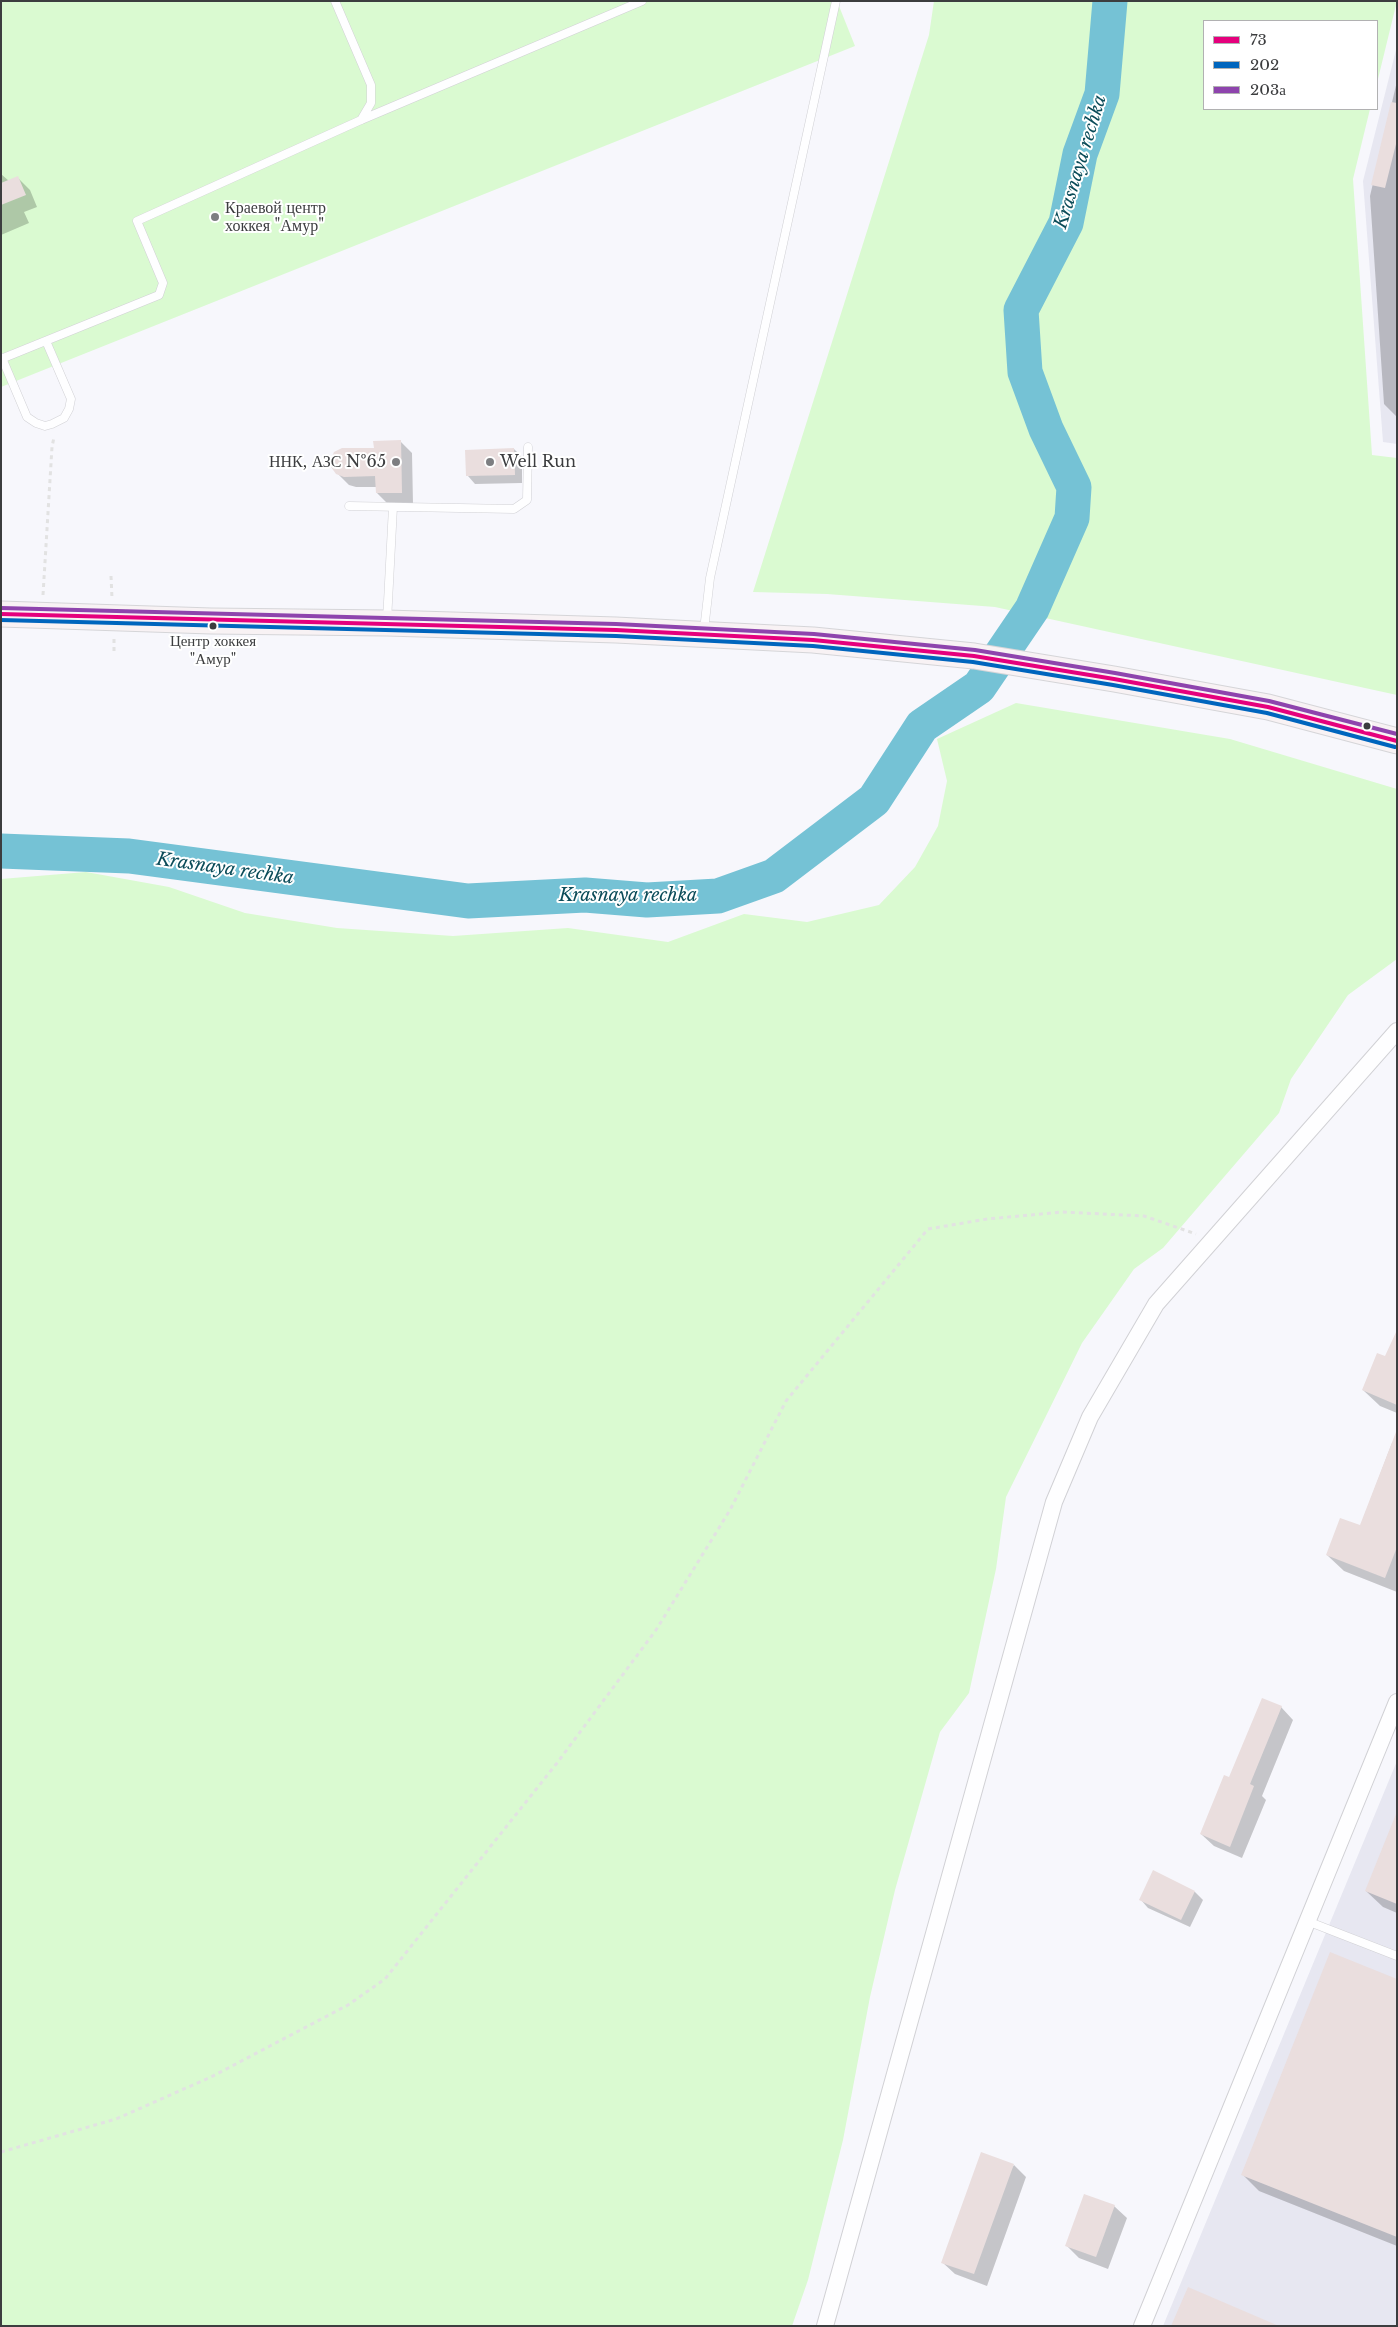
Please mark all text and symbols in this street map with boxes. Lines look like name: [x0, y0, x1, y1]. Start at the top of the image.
legend: [1203, 20, 1378, 110]
text: 73: [1250, 30, 1267, 49]
text: 202: [1250, 55, 1279, 74]
text: 203а: [1250, 80, 1286, 99]
water label: Krasnaya rechka: [1050, 93, 1112, 231]
place label: Краевой центр хоккея "Амур": [225, 198, 326, 236]
marker: Краевой центр хоккея "Амур": [209, 211, 221, 223]
place label: ННК, АЗС №65: [269, 452, 386, 472]
place label: Well Run: [500, 452, 576, 472]
marker: ННК, АЗС №65: [390, 456, 402, 468]
marker: Well Run: [484, 456, 496, 468]
marker: Центр хоккея "Амур": [208, 621, 218, 631]
place label: Центр хоккея "Амур": [170, 633, 256, 668]
unlabelled marker: [1362, 721, 1372, 731]
water label: Krasnaya rechka: [155, 849, 295, 889]
water label: Krasnaya rechka: [559, 885, 697, 907]

